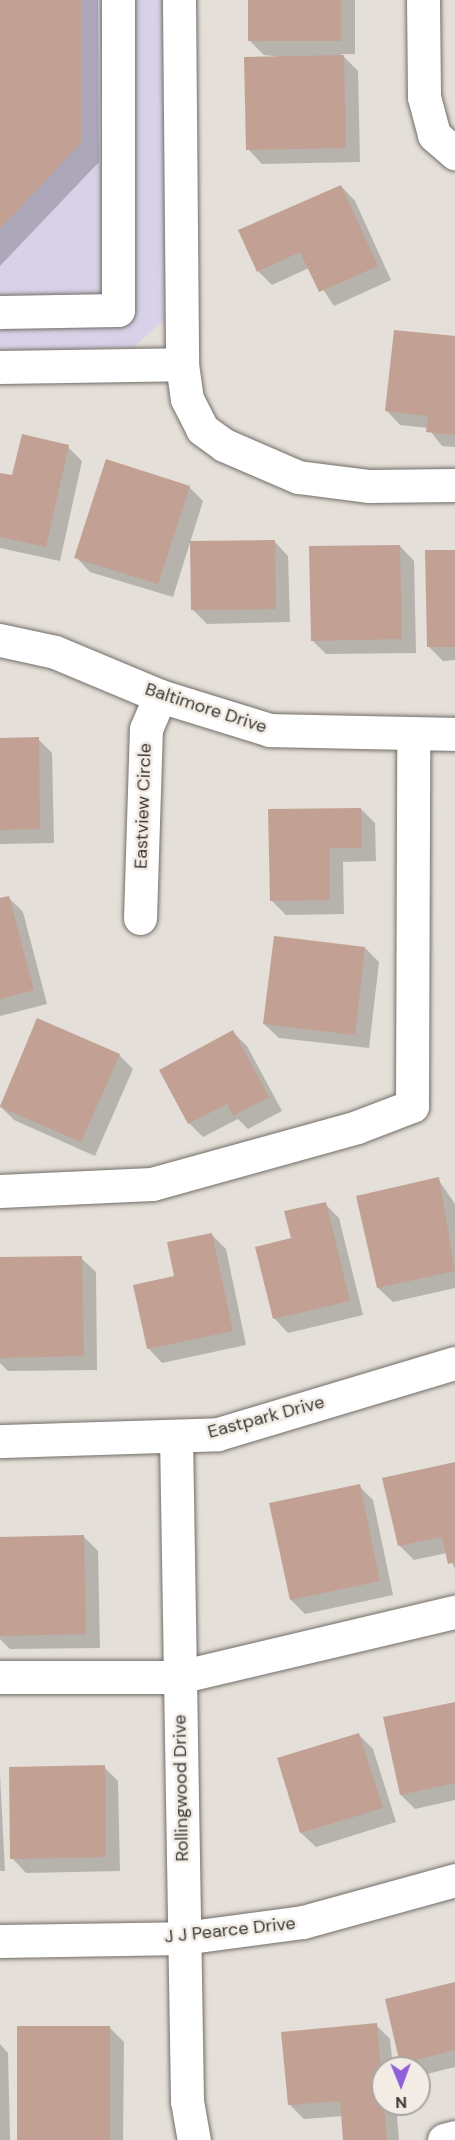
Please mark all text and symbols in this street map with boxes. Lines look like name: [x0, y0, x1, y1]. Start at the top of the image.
street label: Baltimore Drive: [142, 678, 270, 738]
street label: Eastview Circle: [130, 743, 156, 869]
street label: Eastpark Drive: [205, 1391, 327, 1443]
street label: Rollingwood Drive: [169, 1714, 193, 1862]
street label: J J Pearce Drive: [163, 1912, 297, 1948]
north arrow: [371, 2056, 431, 2116]
text: N: [395, 2092, 407, 2113]

